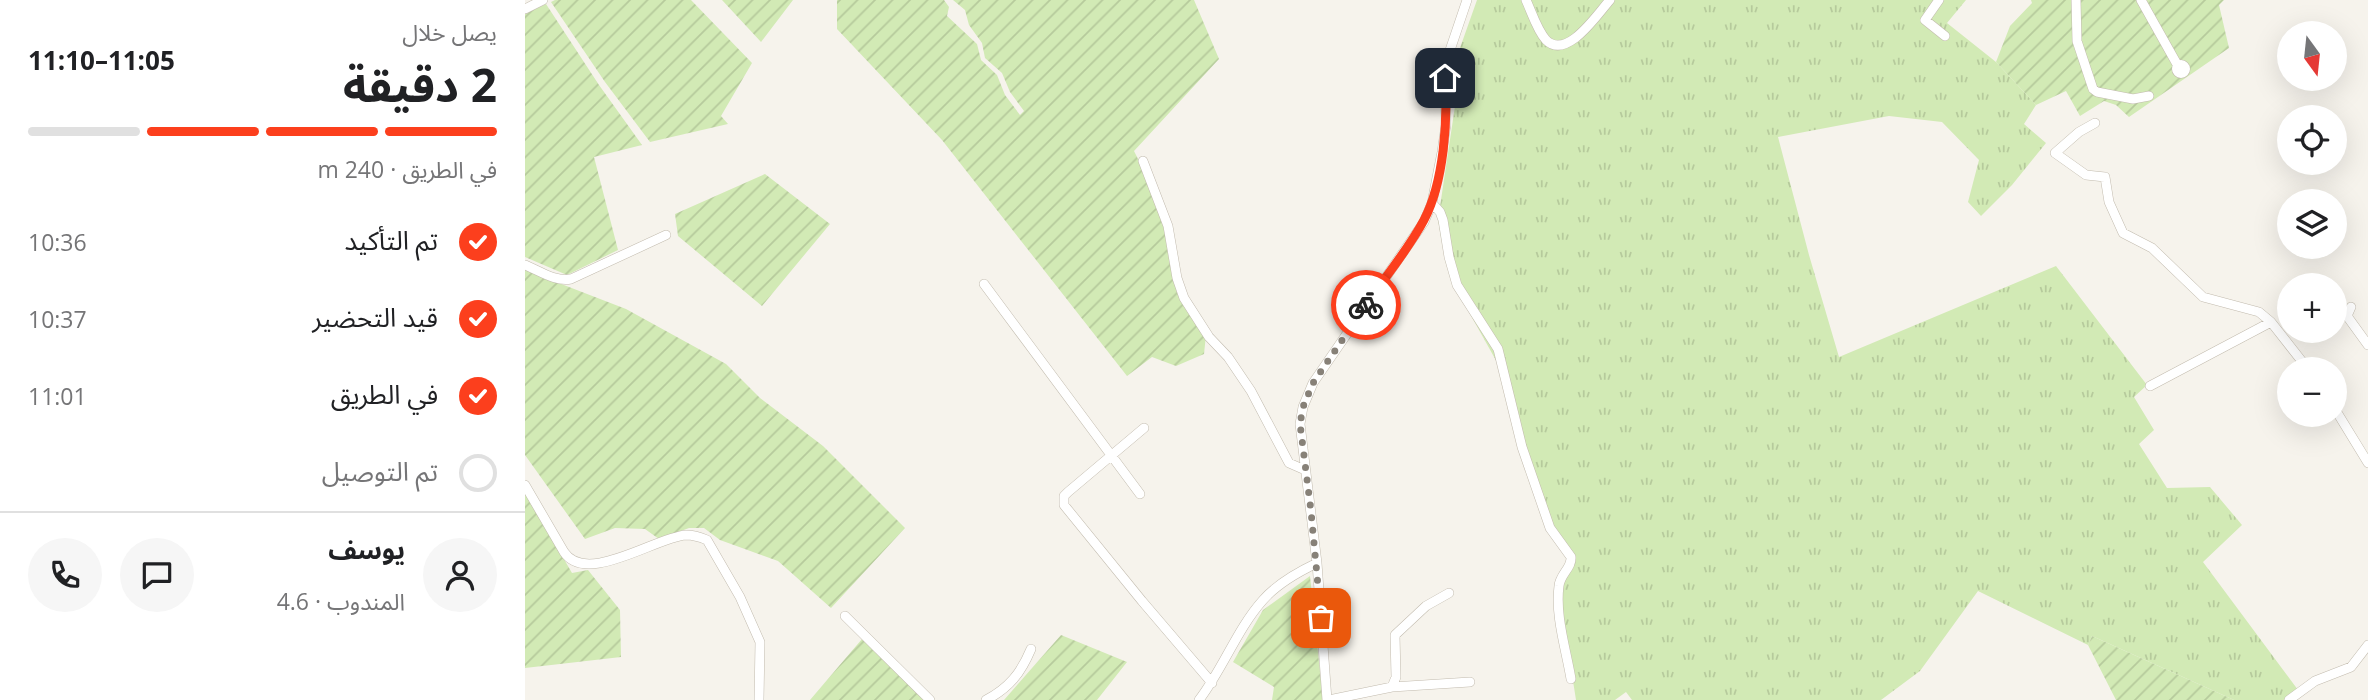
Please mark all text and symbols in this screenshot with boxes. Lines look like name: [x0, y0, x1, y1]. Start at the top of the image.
text: يصل خلال: [402, 16, 497, 48]
north arrow: [2277, 21, 2347, 91]
map controls: [2277, 21, 2347, 427]
text: 11:05–11:10: [28, 42, 175, 78]
pin: [1415, 48, 1475, 108]
text: 2 دقيقة: [343, 53, 497, 115]
icon: home: [1426, 59, 1464, 97]
button: locate: [2277, 105, 2347, 175]
text: في الطريق · 240 m: [317, 153, 497, 185]
button: layers: [2277, 189, 2347, 259]
text: تم التأكيد: [344, 222, 438, 258]
icon: check: [459, 223, 497, 261]
text: 10:36: [28, 226, 87, 258]
courier: [1331, 270, 1401, 340]
button: +: [2277, 273, 2347, 343]
icon: bike: [1347, 286, 1385, 324]
text: قيد التحضير: [312, 299, 438, 335]
icon: check: [459, 300, 497, 338]
text: 10:37: [28, 303, 87, 335]
button: −: [2277, 357, 2347, 427]
text: في الطريق: [331, 376, 438, 412]
icon: check: [459, 377, 497, 415]
text: 11:01: [28, 380, 87, 412]
text: تم التوصيل: [322, 453, 438, 489]
text: يوسف: [328, 531, 405, 567]
button: phone: [28, 538, 102, 612]
button: chat: [120, 538, 194, 612]
button: person: [423, 538, 497, 612]
text: المندوب · 4.6: [277, 585, 405, 617]
pin: [1291, 588, 1351, 648]
icon: bag: [1302, 599, 1340, 637]

